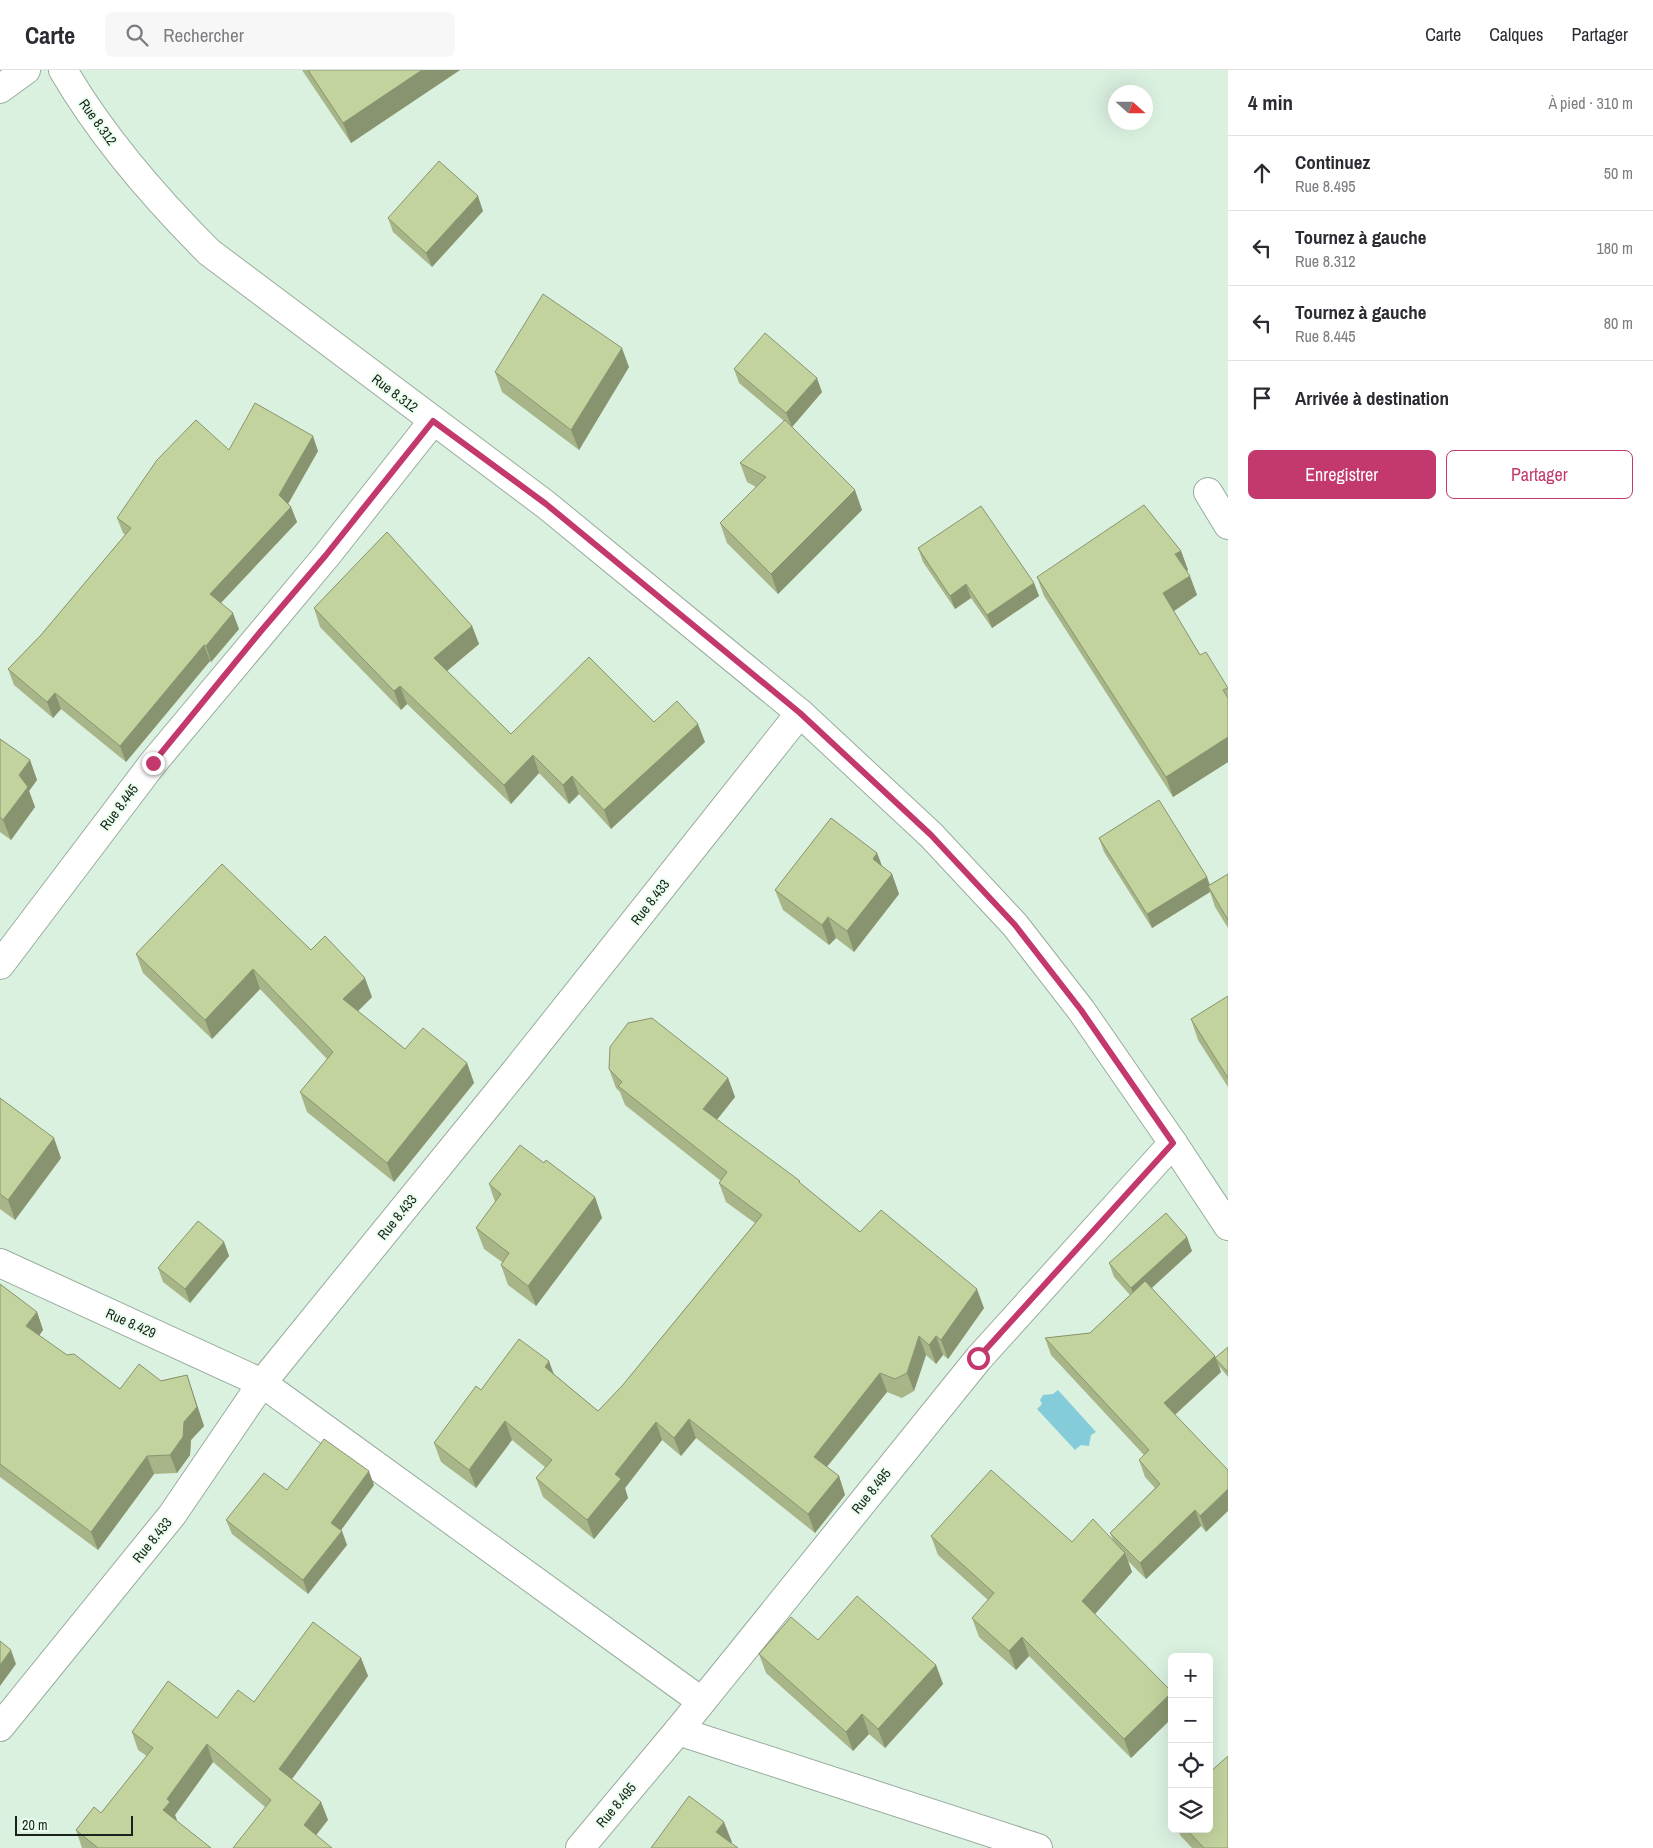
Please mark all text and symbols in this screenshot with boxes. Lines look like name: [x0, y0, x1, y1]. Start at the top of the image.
search box: [105, 12, 455, 57]
text: Carte: [25, 19, 75, 51]
icon: search: [123, 21, 151, 49]
text: Rechercher: [163, 22, 244, 48]
text: Carte: [1425, 22, 1461, 47]
text: Calques: [1489, 22, 1543, 47]
text: Partager: [1571, 22, 1628, 47]
north arrow: [1108, 85, 1153, 130]
text: 4 min: [1248, 88, 1293, 117]
text: À pied · 310 m: [1548, 92, 1633, 114]
street label: Rue 8.312: [75, 95, 121, 149]
text: Continuez: [1295, 149, 1370, 175]
icon: ahead: [1248, 159, 1276, 187]
text: 50 m: [1604, 162, 1633, 184]
text: Rue 8.495: [1295, 175, 1356, 197]
text: Tournez à gauche: [1295, 224, 1426, 250]
icon: left: [1248, 234, 1276, 262]
text: 180 m: [1597, 237, 1633, 259]
text: Rue 8.312: [1295, 250, 1356, 272]
text: Tournez à gauche: [1295, 299, 1426, 325]
icon: left: [1248, 309, 1276, 337]
text: 80 m: [1604, 312, 1633, 334]
text: Rue 8.445: [1295, 325, 1356, 347]
street label: Rue 8.312: [368, 370, 422, 416]
icon: arrive: [1248, 384, 1276, 412]
text: Arrivée à destination: [1295, 385, 1449, 411]
button: Enregistrer: [1248, 450, 1436, 499]
button: Partager: [1446, 450, 1633, 499]
route end: [142, 752, 165, 775]
street label: Rue 8.445: [96, 780, 142, 834]
street label: Rue 8.433: [627, 876, 673, 928]
street label: Rue 8.433: [373, 1191, 421, 1243]
street label: Rue 8.429: [103, 1304, 159, 1342]
route start: [967, 1347, 990, 1370]
street label: Rue 8.495: [847, 1465, 895, 1517]
street label: Rue 8.433: [128, 1514, 176, 1566]
map controls: [1168, 1653, 1213, 1833]
button: +: [1168, 1653, 1213, 1698]
button: −: [1168, 1698, 1213, 1743]
button: locate: [1168, 1743, 1213, 1788]
street label: Rue 8.495: [592, 1779, 640, 1831]
button: layers: [1168, 1788, 1213, 1833]
scale bar: [15, 1813, 132, 1836]
text: 20 m: [22, 1816, 48, 1834]

